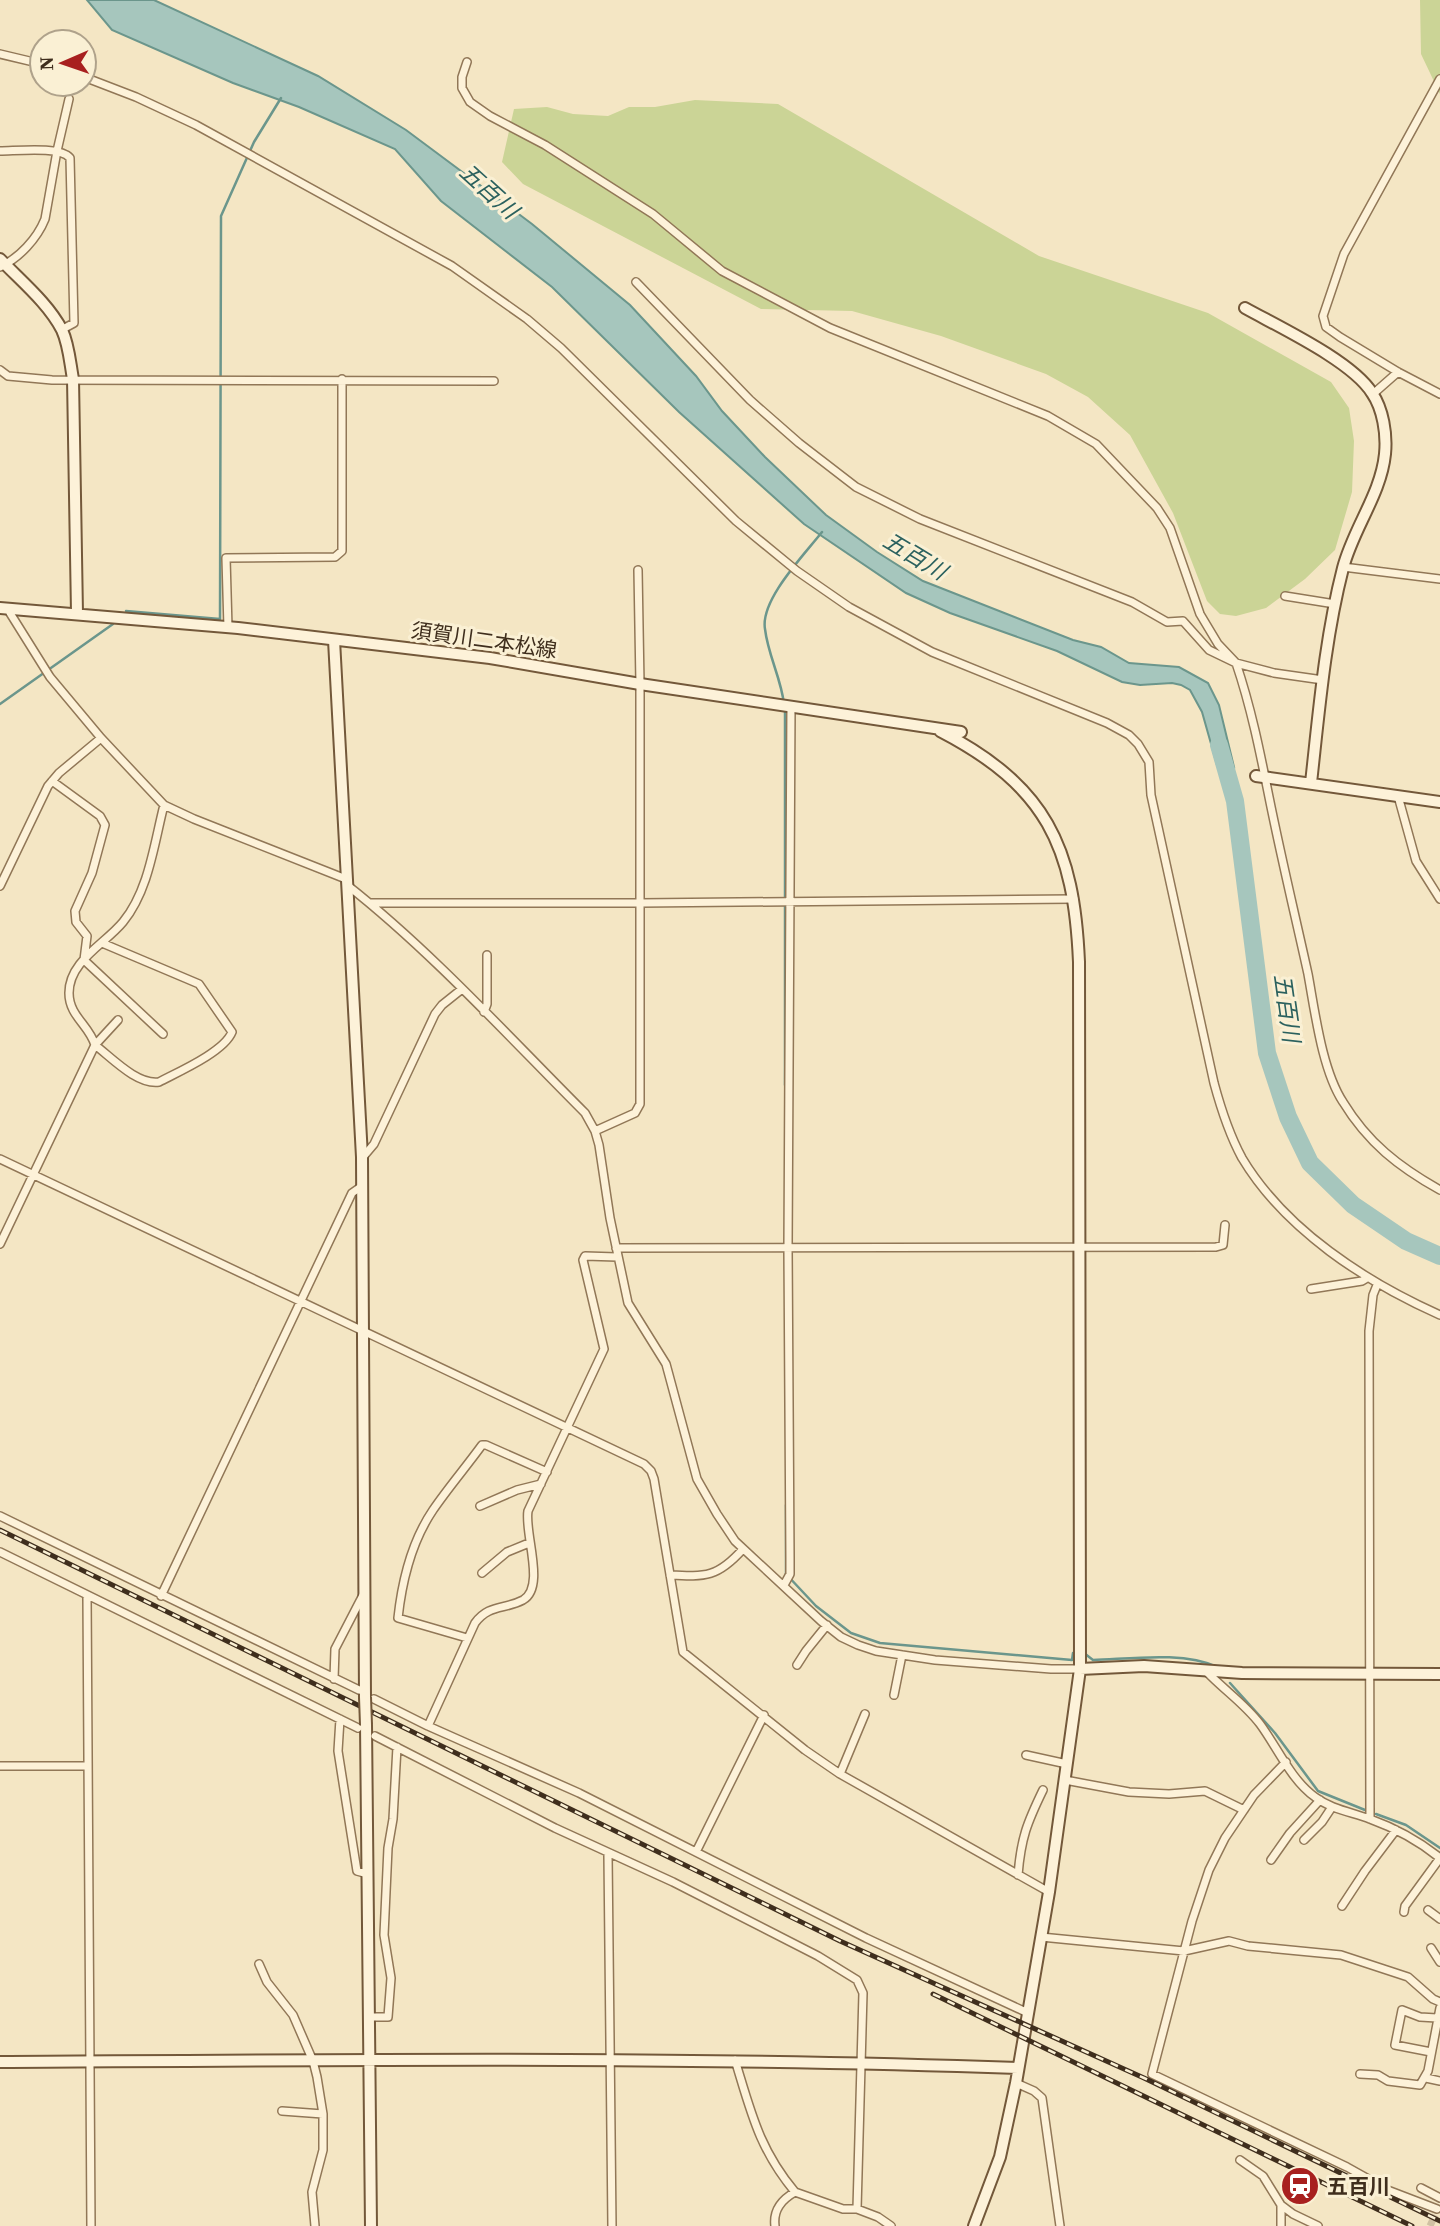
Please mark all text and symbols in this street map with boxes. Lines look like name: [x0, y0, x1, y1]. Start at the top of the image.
north arrow: [28, 28, 98, 98]
text: N: [33, 56, 59, 71]
water label: 五百川: [453, 156, 528, 228]
water label: 五百川: [877, 525, 955, 589]
street label: 須賀川二本松線: [409, 615, 559, 665]
water label: 五百川: [1266, 972, 1308, 1047]
station icon: 五百川: [1279, 2165, 1321, 2207]
place label: 五百川: [1327, 2172, 1390, 2201]

